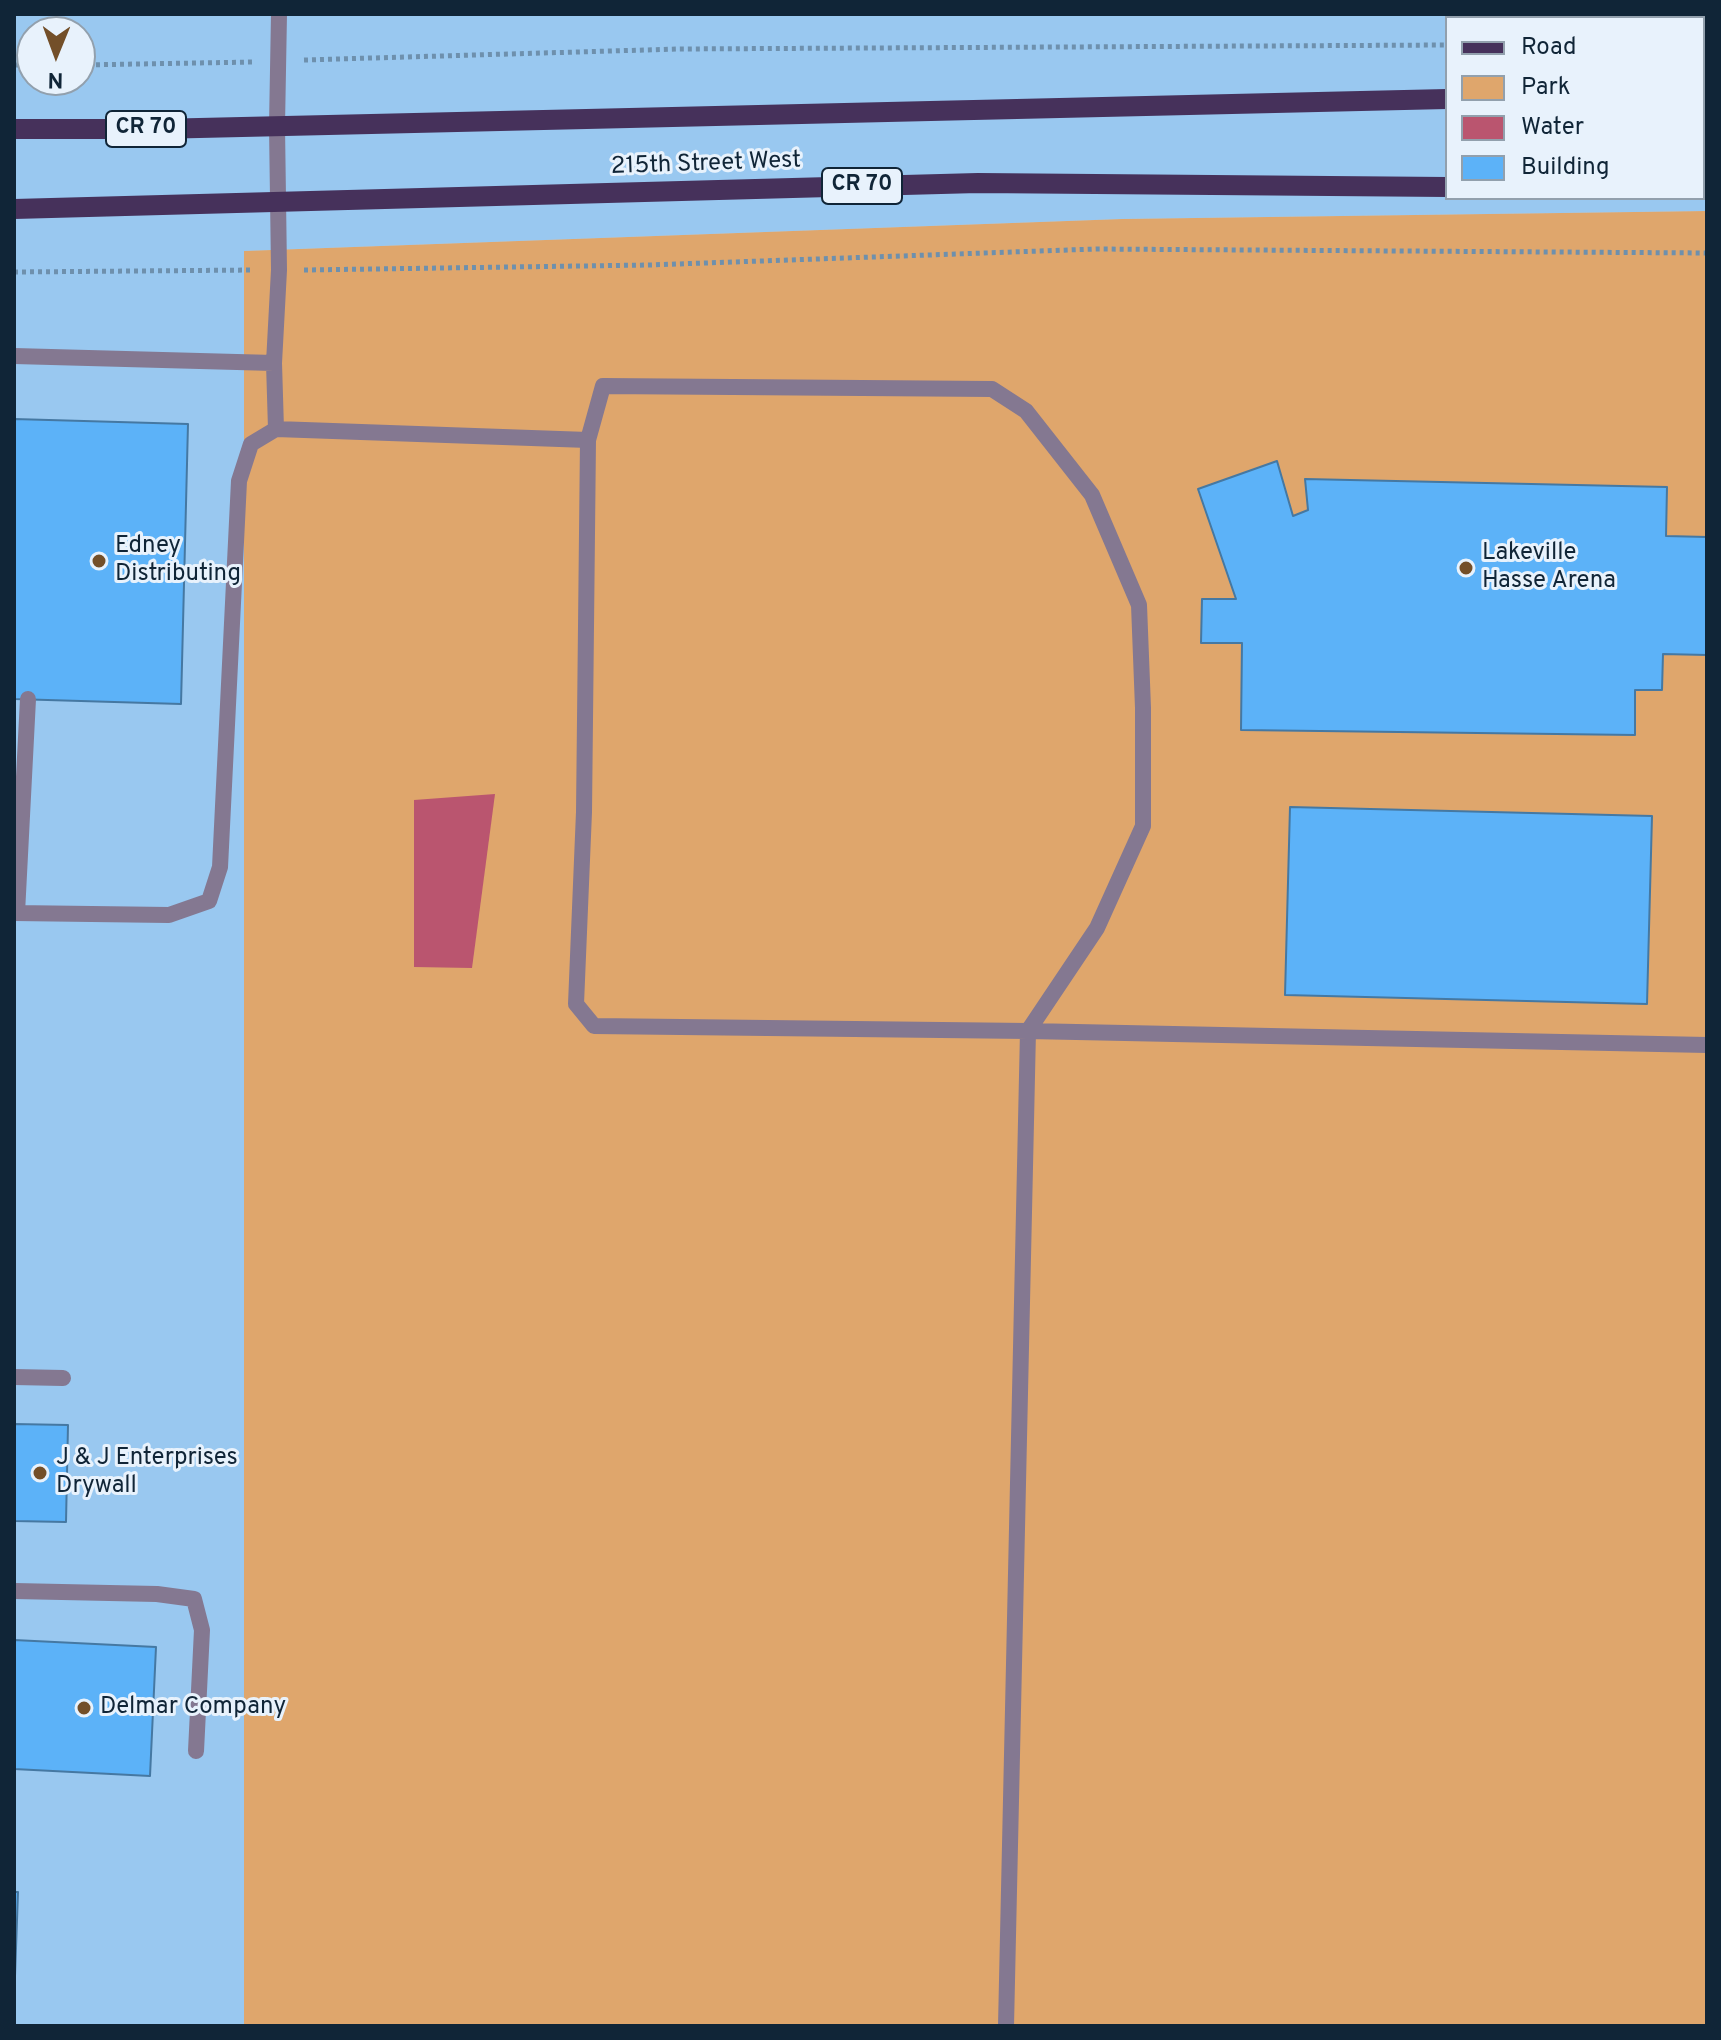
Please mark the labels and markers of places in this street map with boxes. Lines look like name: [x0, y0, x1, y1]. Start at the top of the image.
place label: Edney Distributing: [115, 533, 241, 589]
place label: Lakeville Hasse Arena: [1482, 540, 1616, 596]
marker: Edney Distributing: [90, 552, 108, 570]
marker: Lakeville Hasse Arena: [1457, 559, 1475, 577]
place label: J & J Enterprises Drywall: [56, 1445, 238, 1501]
marker: J & J Enterprises Drywall: [31, 1464, 49, 1482]
place label: Delmar Company: [100, 1694, 286, 1722]
marker: Delmar Company: [75, 1699, 93, 1717]

